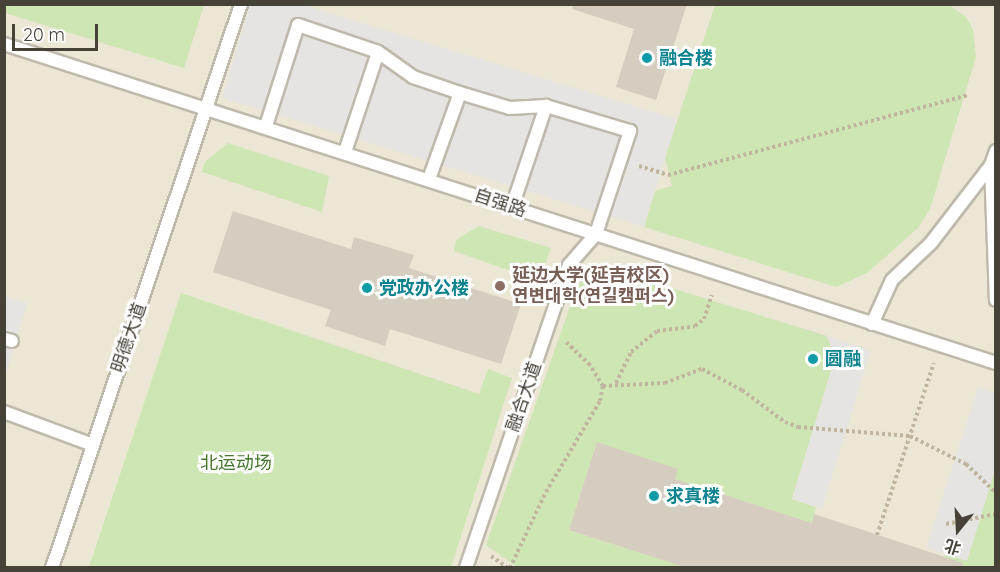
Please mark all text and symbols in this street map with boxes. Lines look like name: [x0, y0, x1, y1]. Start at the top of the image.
scale bar: [15, 12, 100, 50]
text: 20 m: [23, 23, 65, 46]
place label: 融合楼: [659, 47, 713, 69]
marker: 融合楼: [640, 51, 654, 65]
street label: 自强路: [471, 184, 529, 222]
place label: 延边大学(延吉校区) 연변대학(연길캠퍼스): [512, 265, 674, 308]
place label: 党政办公楼: [379, 277, 469, 299]
marker: 延边大学(延吉校区) 연변대학(연길캠퍼스): [493, 279, 507, 293]
marker: 党政办公楼: [360, 281, 374, 295]
street label: 明德大道: [107, 300, 151, 376]
place label: 圆融: [825, 348, 861, 370]
marker: 圆融: [806, 352, 820, 366]
street label: 融合大道: [502, 359, 546, 435]
park label: 北运动场: [200, 452, 272, 474]
place label: 求真楼: [666, 485, 720, 507]
marker: 求真楼: [647, 489, 661, 503]
north arrow: [928, 500, 988, 560]
text: 北: [942, 535, 963, 559]

